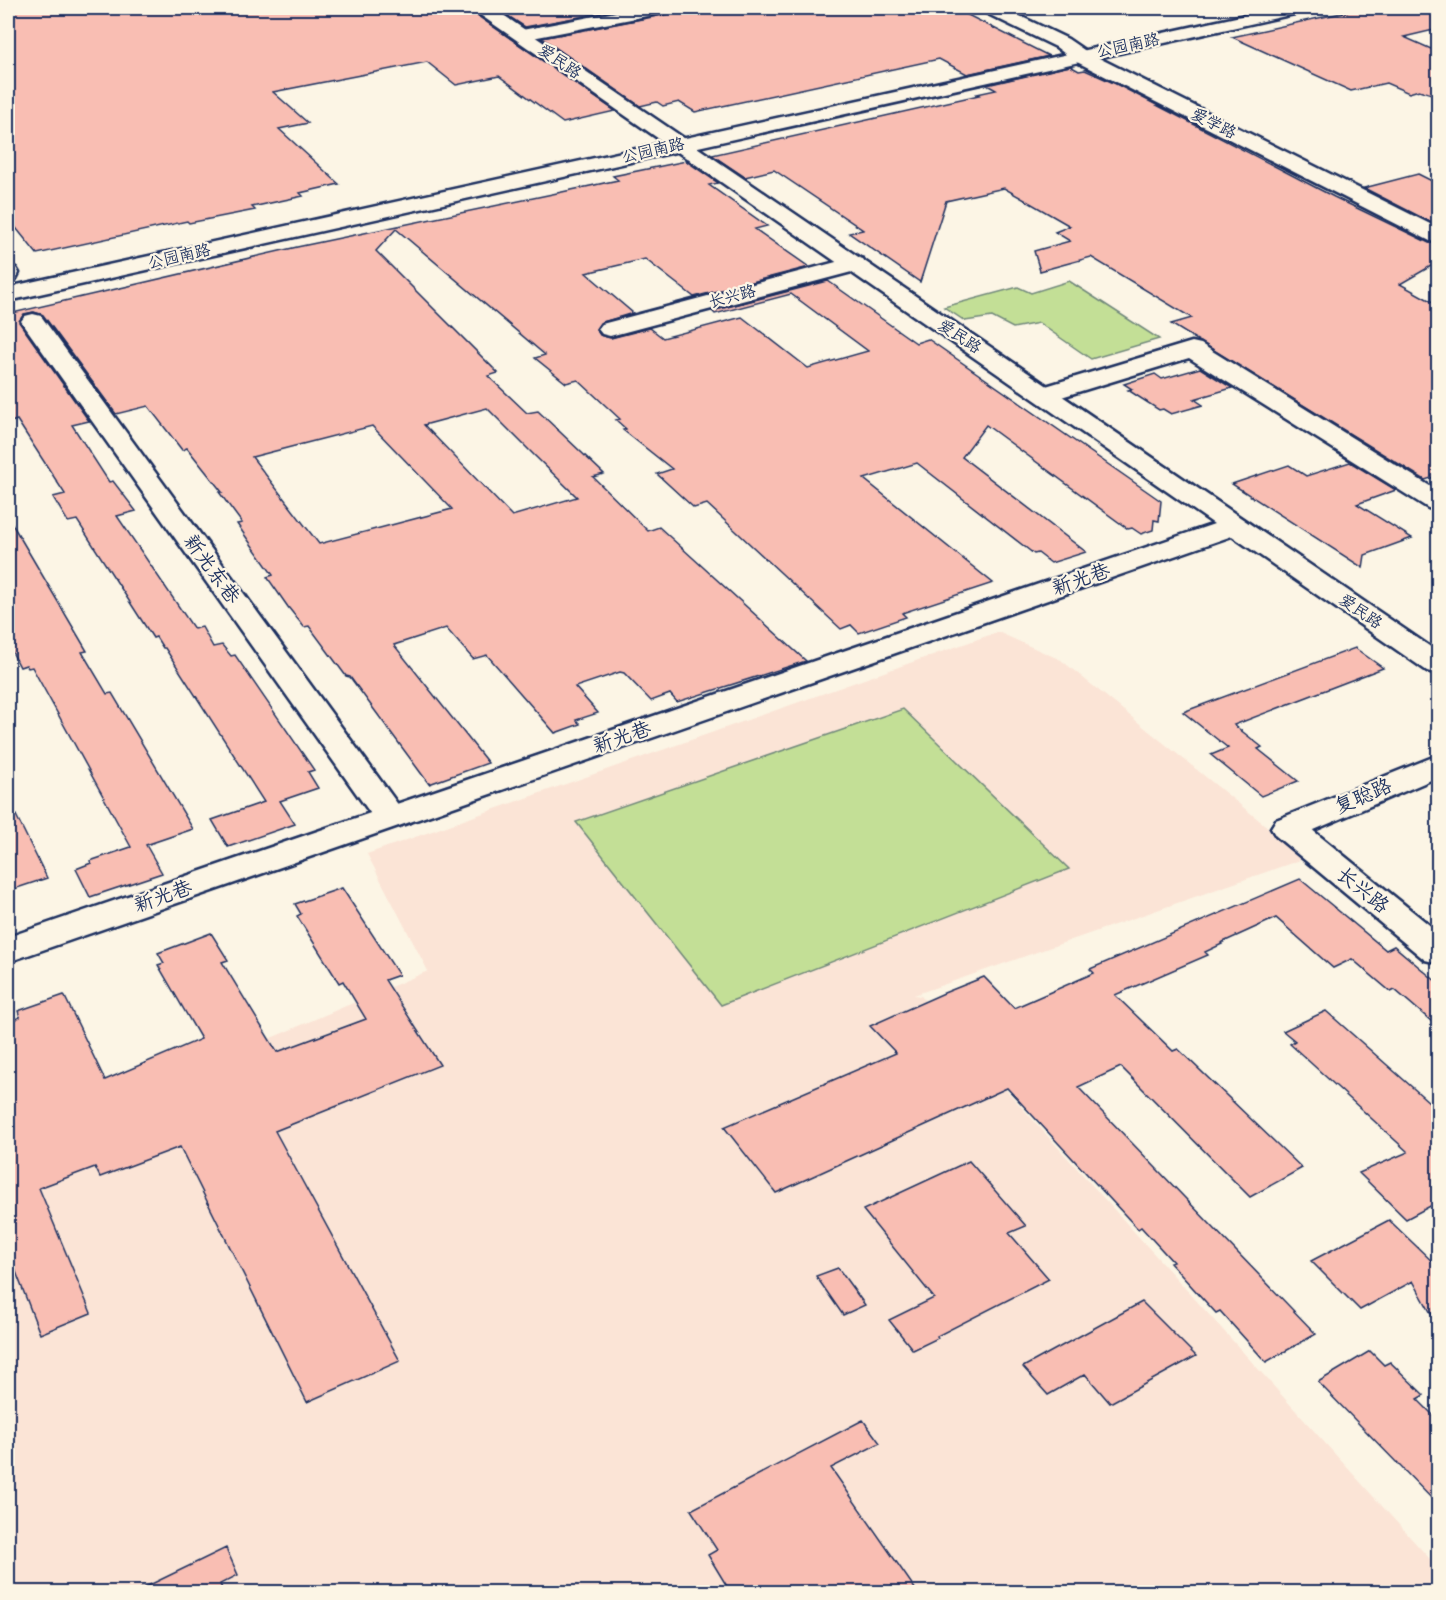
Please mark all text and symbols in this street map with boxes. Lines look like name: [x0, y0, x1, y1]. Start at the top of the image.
street label: 公园南路: [1094, 24, 1162, 66]
street label: 爱民路: [532, 35, 588, 87]
street label: 爱学路: [1186, 99, 1242, 147]
street label: 公园南路: [619, 129, 687, 171]
street label: 公园南路: [145, 235, 213, 277]
street label: 长兴路: [705, 276, 759, 316]
street label: 爱民路: [932, 311, 988, 361]
street label: 新光东巷: [174, 526, 250, 612]
street label: 新光巷: [1047, 552, 1116, 605]
street label: 爱民路: [1333, 585, 1389, 637]
street label: 新光巷: [588, 710, 657, 763]
street label: 复聪路: [1329, 768, 1398, 824]
street label: 长兴路: [1329, 858, 1398, 923]
street label: 新光巷: [129, 869, 198, 922]

